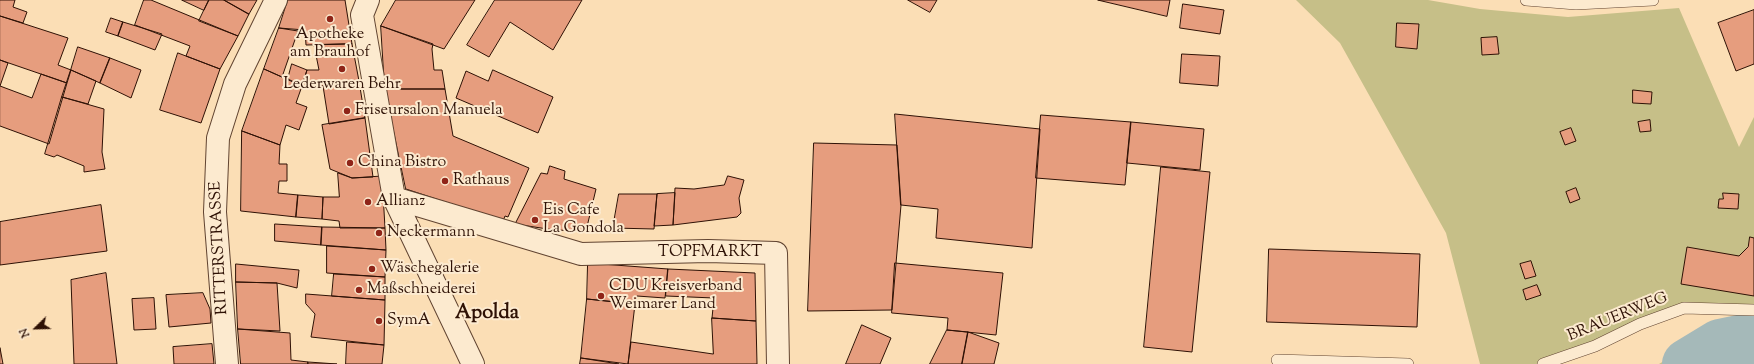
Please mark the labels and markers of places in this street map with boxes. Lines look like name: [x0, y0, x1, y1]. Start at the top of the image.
marker: Apotheke am Brauhof: [325, 14, 335, 24]
place label: Apotheke am Brauhof: [290, 25, 370, 63]
marker: Lederwaren Behr: [337, 64, 347, 74]
place label: Lederwaren Behr: [283, 75, 401, 95]
place label: Friseursalon Manuela: [355, 101, 503, 121]
marker: Friseursalon Manuela: [342, 106, 352, 116]
place label: China Bistro: [358, 153, 446, 173]
marker: China Bistro: [345, 158, 355, 168]
place label: Rathaus: [453, 171, 509, 191]
marker: Rathaus: [440, 176, 450, 186]
place label: Allianz: [376, 192, 425, 212]
marker: Allianz: [363, 197, 373, 207]
place label: Eis Cafe La Gondola: [543, 201, 624, 239]
marker: Eis Cafe La Gondola: [530, 215, 540, 225]
place label: Neckermann: [387, 223, 476, 243]
marker: Neckermann: [374, 228, 384, 238]
place label: Wäschegalerie: [380, 259, 479, 279]
marker: Wäschegalerie: [367, 264, 377, 274]
place label: CDU Kreisverband Weimarer Land: [609, 277, 742, 315]
place label: Maßschneiderei: [367, 280, 476, 300]
marker: Maßschneiderei: [354, 285, 364, 295]
marker: CDU Kreisverband Weimarer Land: [596, 291, 606, 301]
place label: SymA: [387, 311, 431, 331]
marker: SymA: [374, 316, 384, 326]

